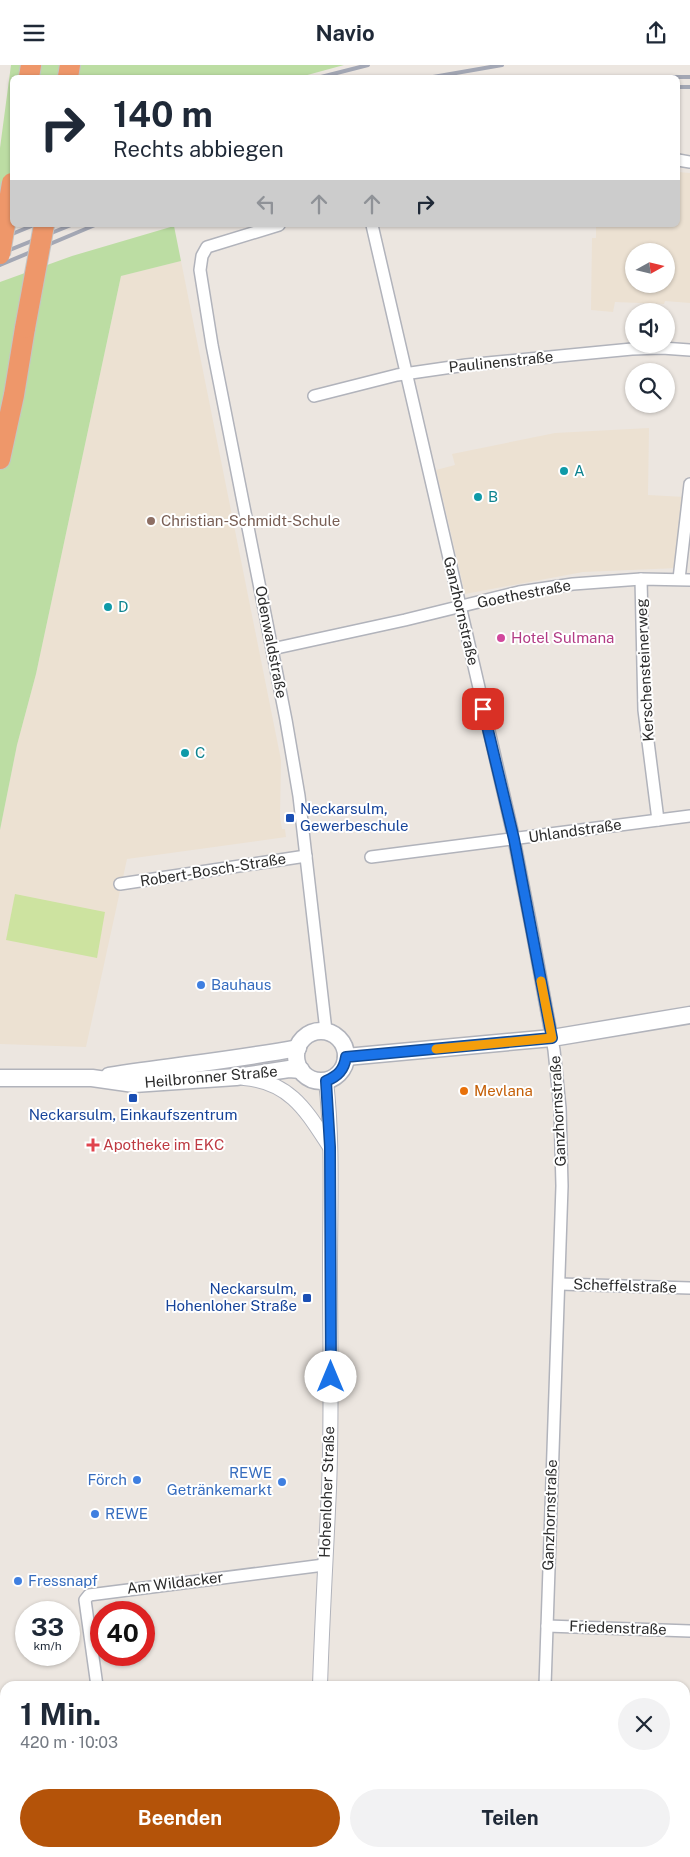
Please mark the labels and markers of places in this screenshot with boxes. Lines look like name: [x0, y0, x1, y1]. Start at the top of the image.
place label: A: [574, 462, 585, 479]
marker: A: [558, 465, 570, 477]
place label: B: [488, 488, 498, 505]
marker: B: [472, 491, 484, 503]
place label: Christian-Schmidt-Schule: [161, 512, 340, 529]
marker: Christian-Schmidt-Schule: [145, 515, 157, 527]
place label: D: [118, 598, 128, 615]
marker: D: [102, 601, 114, 613]
place label: Hotel Sulmana: [511, 629, 614, 646]
marker: Hotel Sulmana: [495, 632, 507, 644]
pin: [462, 688, 504, 730]
place label: C: [195, 744, 205, 761]
marker: C: [179, 747, 191, 759]
place label: Neckarsulm, Gewerbeschule: [300, 800, 408, 834]
marker: Neckarsulm, Gewerbeschule: [284, 812, 296, 824]
place label: Bauhaus: [211, 976, 271, 993]
marker: Bauhaus: [195, 979, 207, 991]
place label: Mevlana: [474, 1082, 533, 1099]
marker: Mevlana: [458, 1085, 470, 1097]
marker: Neckarsulm, Einkaufszentrum: [127, 1092, 139, 1104]
place label: Neckarsulm, Einkaufszentrum: [29, 1106, 237, 1123]
place label: Apotheke im EKC: [103, 1136, 224, 1153]
marker: Apotheke im EKC: [87, 1139, 99, 1151]
place label: Neckarsulm, Hohenloher Straße: [165, 1280, 297, 1314]
marker: Neckarsulm, Hohenloher Straße: [301, 1292, 313, 1304]
place label: REWE Getränkemarkt: [167, 1464, 272, 1498]
place label: Förch: [87, 1471, 127, 1488]
marker: Förch: [131, 1474, 143, 1486]
marker: REWE Getränkemarkt: [276, 1476, 288, 1488]
place label: REWE: [105, 1505, 148, 1522]
marker: REWE: [89, 1508, 101, 1520]
place label: Fressnapf: [28, 1572, 98, 1589]
marker: Fressnapf: [12, 1575, 24, 1587]

